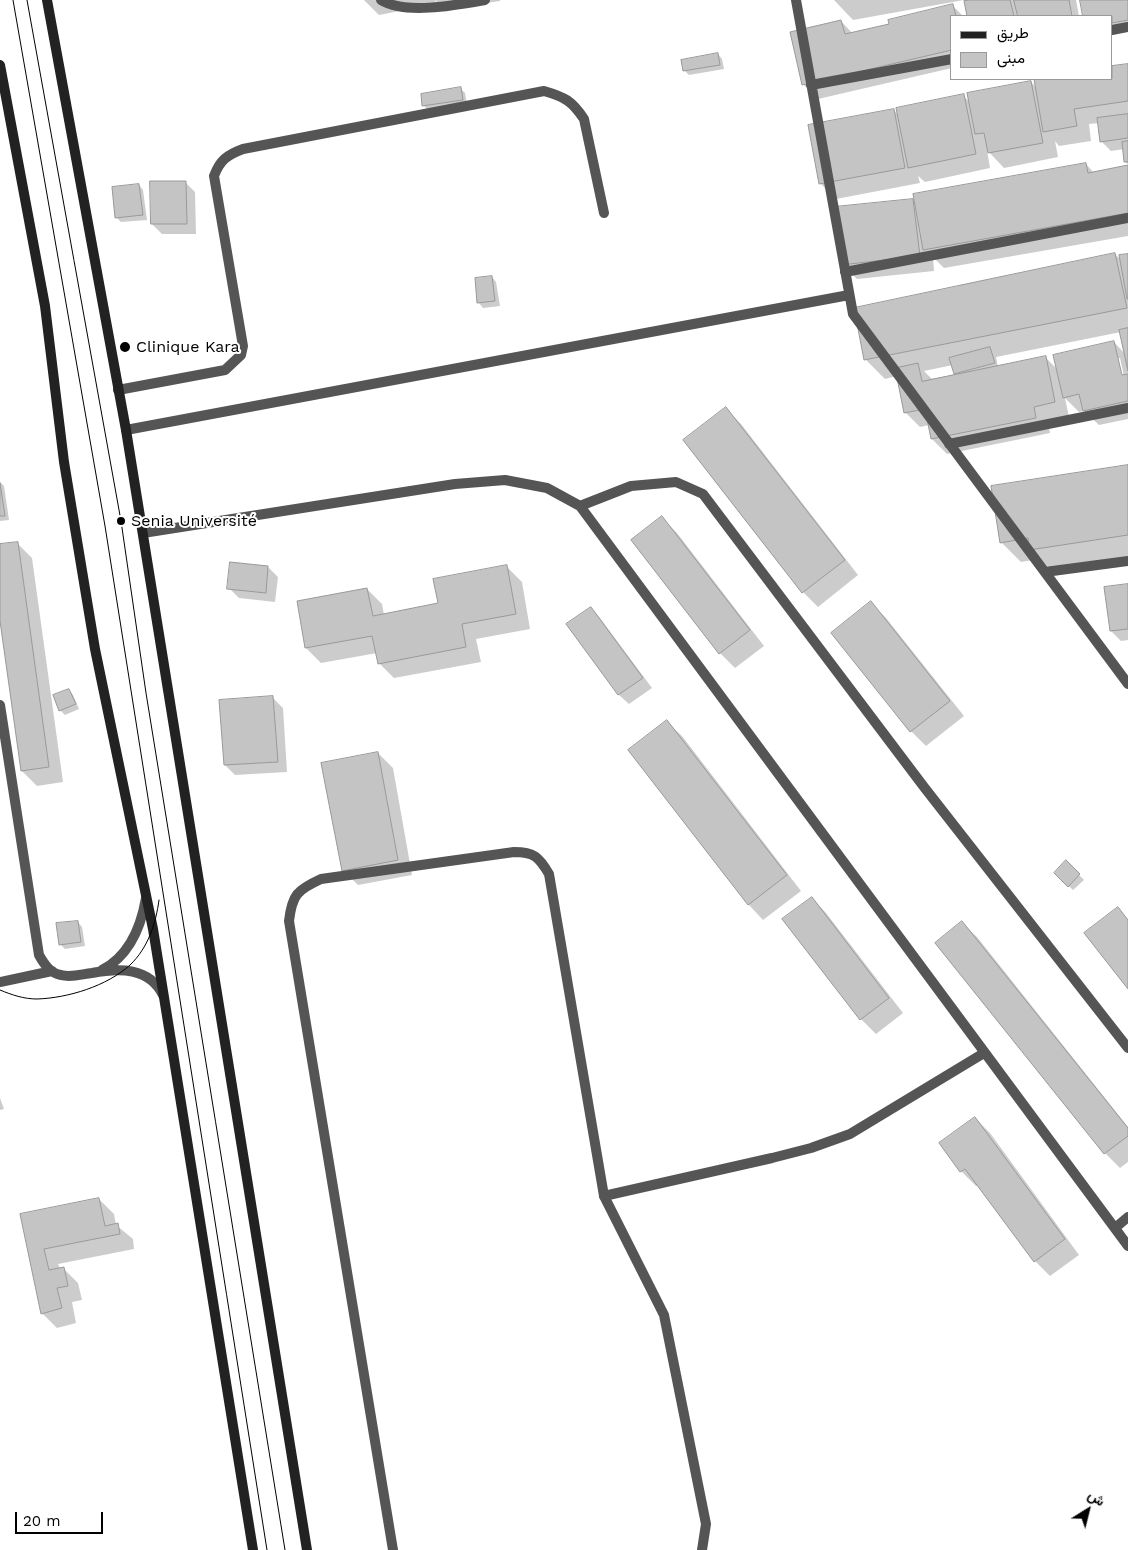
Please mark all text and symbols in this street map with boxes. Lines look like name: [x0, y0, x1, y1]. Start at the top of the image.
legend: [950, 15, 1113, 80]
text: طريق: [997, 24, 1029, 42]
text: مبنى: [997, 49, 1025, 67]
place label: Clinique Kara: [136, 337, 240, 357]
marker: Clinique Kara: [118, 340, 132, 354]
place label: Senia Université: [131, 511, 257, 531]
marker: Senia Université: [115, 515, 127, 527]
north arrow: [1063, 1485, 1113, 1535]
text: ش: [1085, 1486, 1108, 1509]
scale bar: [18, 1502, 105, 1534]
text: 20 m: [23, 1512, 61, 1530]

